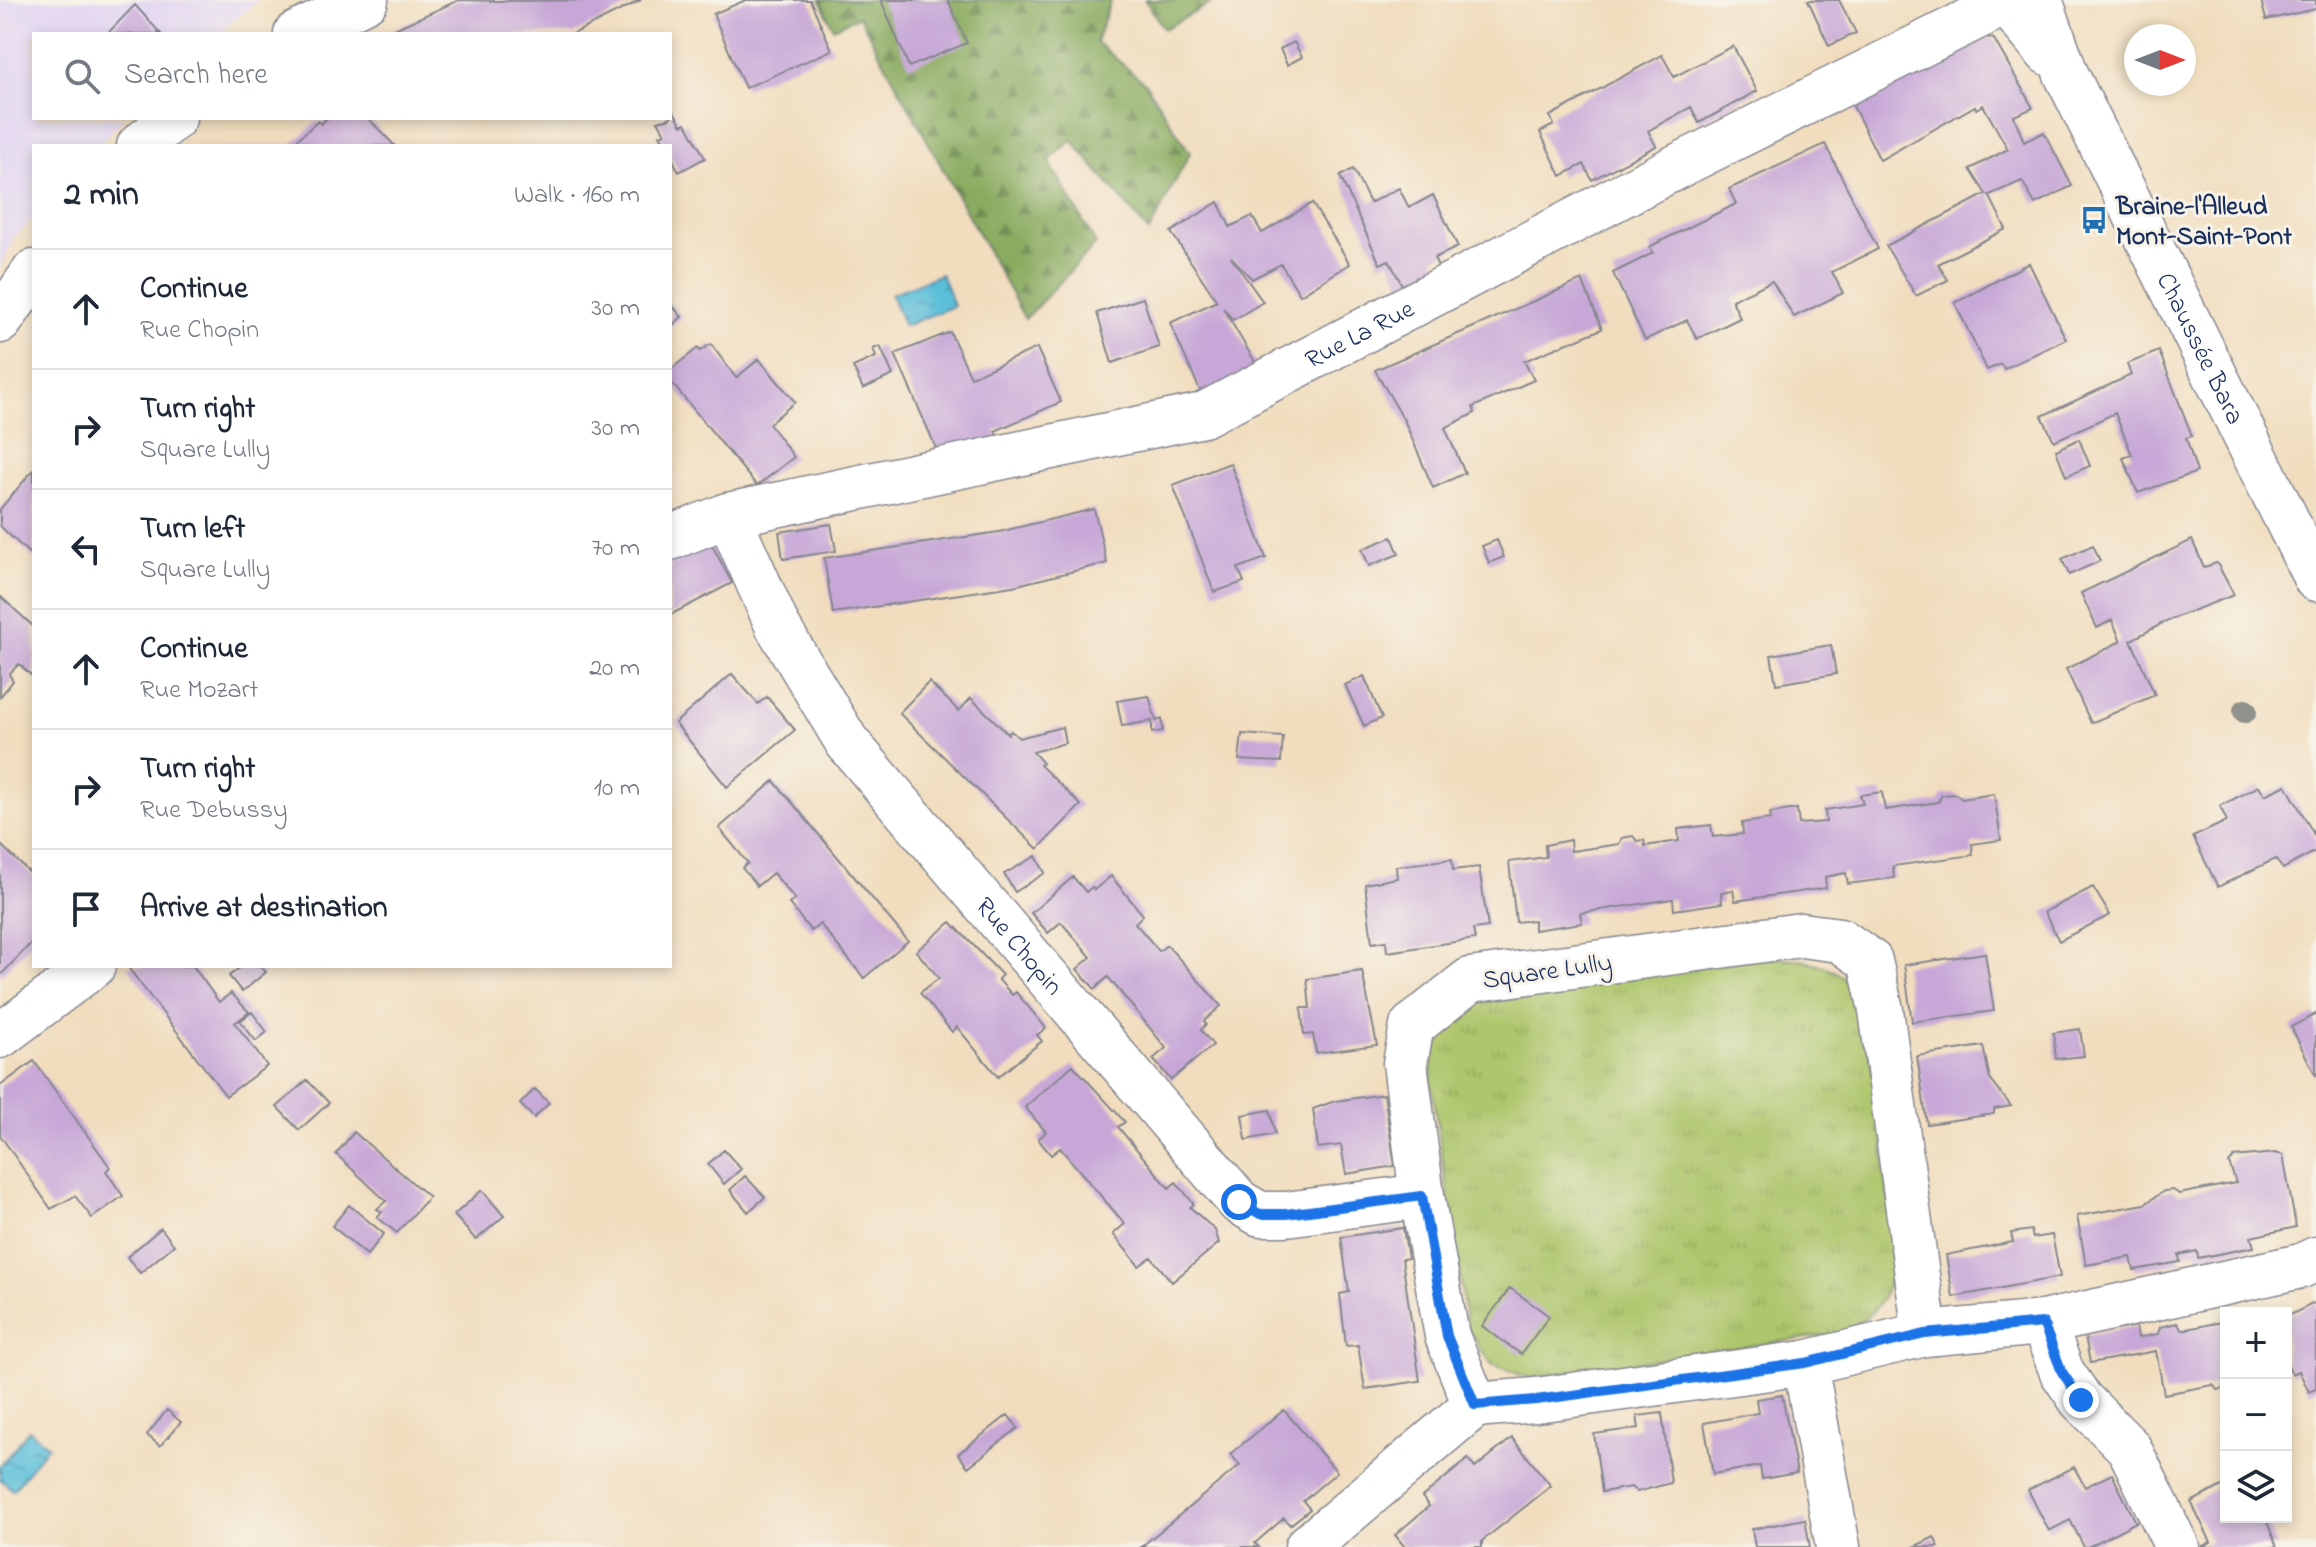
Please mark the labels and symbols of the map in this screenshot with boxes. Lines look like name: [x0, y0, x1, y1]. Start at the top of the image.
north arrow: [2124, 24, 2196, 96]
place label: Braine-l'Alleud Mont-Saint-Pont: [2115, 189, 2292, 257]
bus stop icon: Braine-l'Alleud Mont-Saint-Pont: [2079, 205, 2109, 235]
street label: Chaussée Bara: [2145, 267, 2253, 432]
street label: Rue La Rue: [1299, 291, 1422, 380]
street label: Rue Chopin: [965, 890, 1071, 1005]
street label: Square Lully: [1480, 945, 1615, 1001]
route start: [1221, 1184, 1257, 1220]
route end: [2063, 1382, 2099, 1418]

